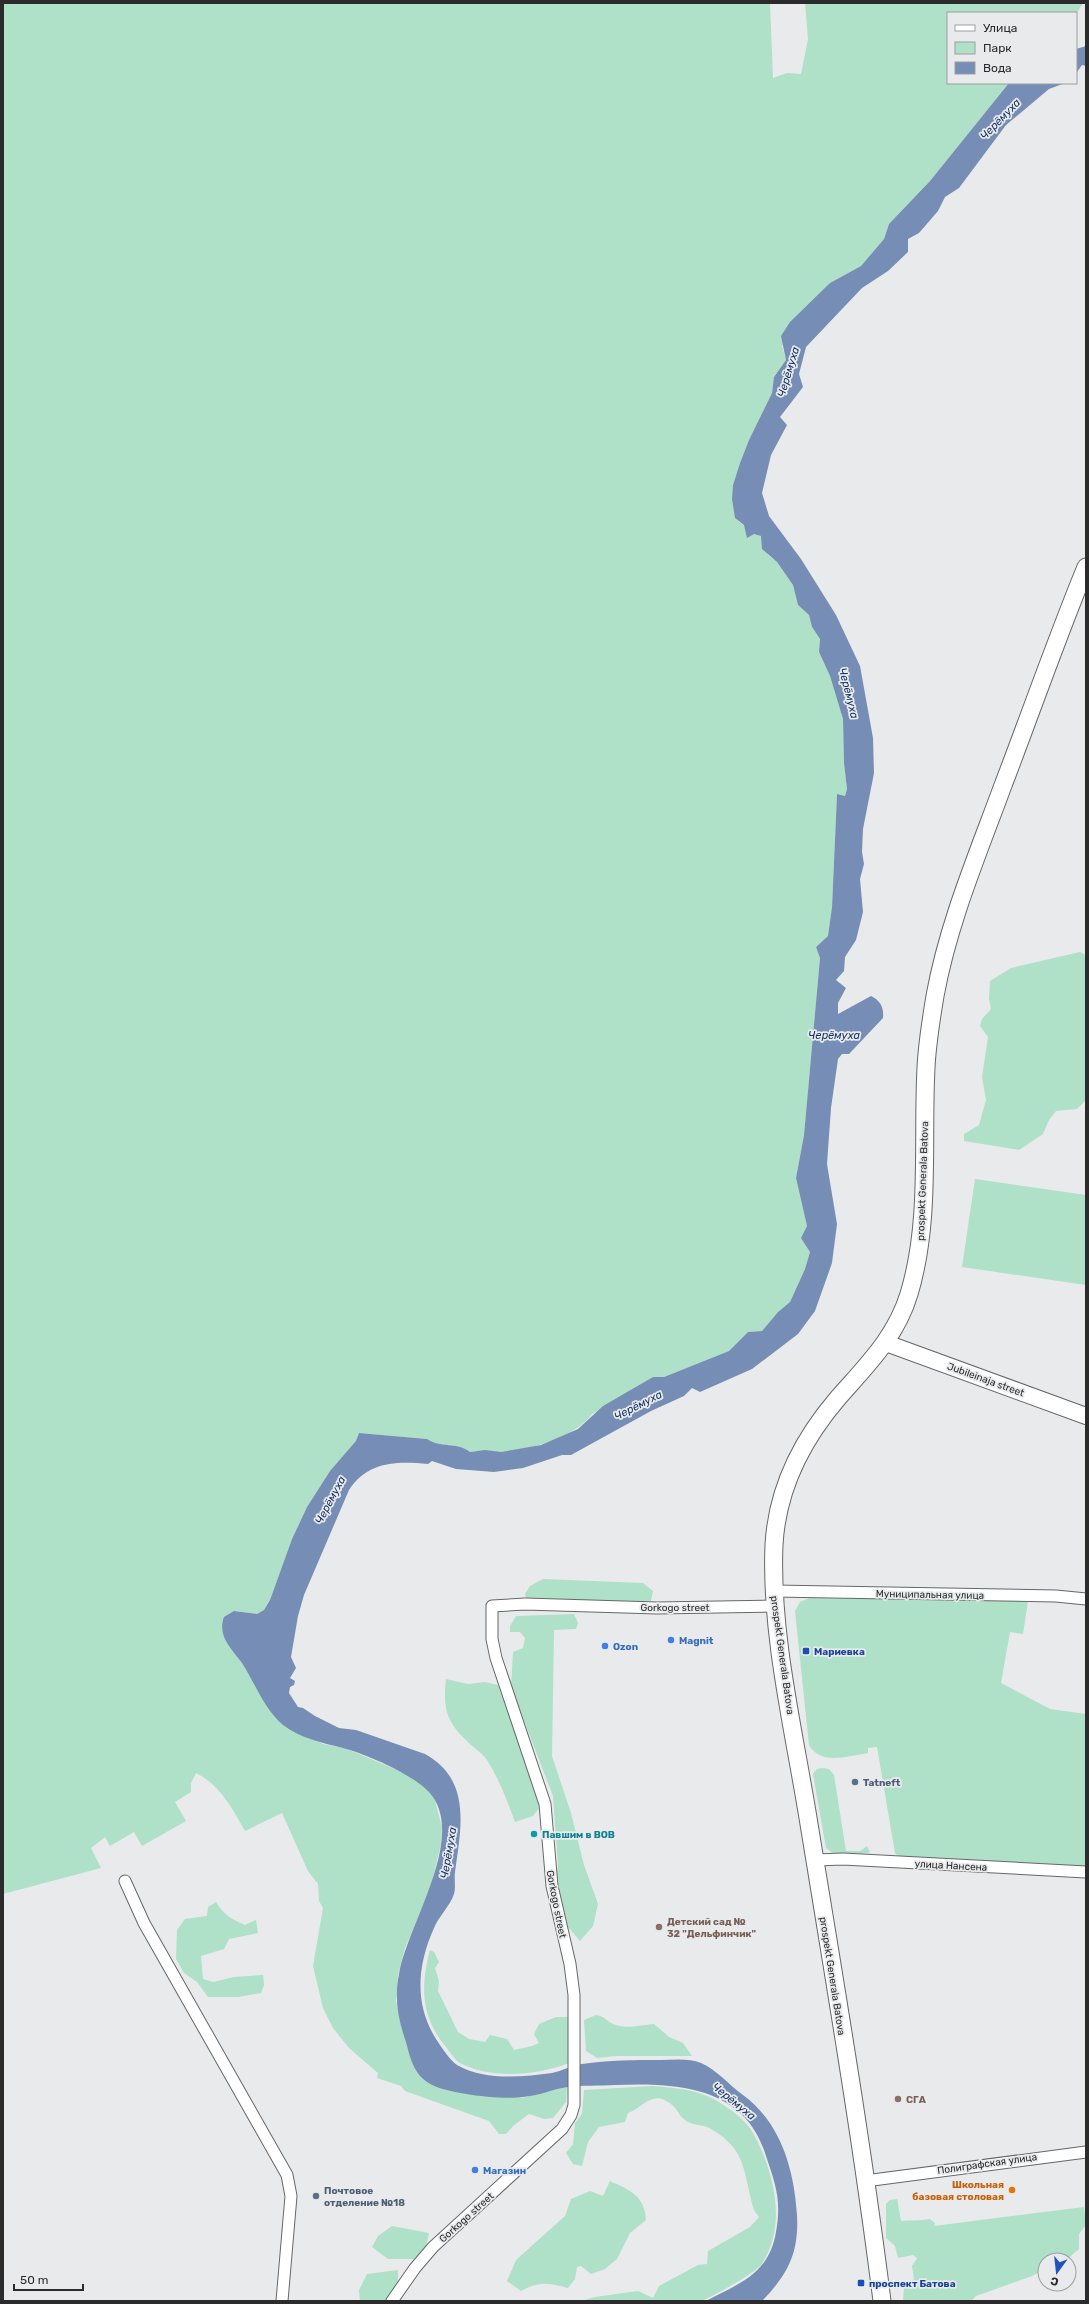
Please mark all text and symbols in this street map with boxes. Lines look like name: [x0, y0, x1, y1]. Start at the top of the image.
legend: [947, 12, 1077, 84]
text: Улица: [983, 21, 1017, 35]
text: Парк: [983, 41, 1012, 55]
text: Вода: [983, 61, 1012, 75]
water label: Черёмуха: [978, 96, 1024, 143]
water label: Черёмуха: [775, 345, 802, 399]
water label: Черёмуха: [836, 666, 861, 721]
water label: Черёмуха: [808, 1029, 861, 1042]
street label: prospekt Generala Batova: [915, 1121, 931, 1241]
street label: Jubileinaja street: [945, 1360, 1026, 1399]
water label: Черёмуха: [612, 1388, 665, 1423]
water label: Черёмуха: [312, 1474, 349, 1526]
street label: Муниципальная улица: [876, 1588, 984, 1602]
street label: prospekt Generala Batova: [768, 1595, 796, 1715]
street label: Gorkogo street: [641, 1602, 710, 1614]
marker: Magnit: [666, 1635, 676, 1645]
place label: Magnit: [679, 1635, 714, 1647]
marker: Ozon: [600, 1641, 610, 1651]
place label: Ozon: [613, 1641, 638, 1653]
marker: Мариевка: [801, 1646, 811, 1656]
place label: Мариевка: [814, 1646, 865, 1658]
marker: Tatneft: [850, 1777, 860, 1787]
place label: Tatneft: [863, 1777, 901, 1789]
water label: Черёмуха: [438, 1826, 460, 1880]
marker: Павшим в ВОВ: [529, 1829, 539, 1839]
place label: Павшим в ВОВ: [542, 1829, 615, 1841]
street label: улица Нансена: [914, 1858, 988, 1874]
street label: Gorkogo street: [544, 1869, 569, 1939]
place label: Детский сад № 32 "Дельфинчик": [667, 1916, 757, 1940]
street label: prospekt Generala Batova: [817, 1916, 847, 2036]
marker: Детский сад № 32 "Дельфинчик": [654, 1922, 664, 1932]
water label: Черёмуха: [709, 2080, 758, 2123]
marker: СГА: [893, 2094, 903, 2104]
place label: СГА: [906, 2094, 927, 2106]
street label: Полиграфская улица: [936, 2151, 1038, 2177]
marker: Магазин: [470, 2165, 480, 2175]
place label: Магазин: [483, 2165, 526, 2177]
place label: Школьная базовая столовая: [912, 2179, 1004, 2203]
place label: Почтовое отделение №18: [324, 2185, 405, 2209]
marker: Школьная базовая столовая: [1007, 2185, 1017, 2195]
street label: Gorkogo street: [437, 2190, 496, 2245]
marker: Почтовое отделение №18: [311, 2191, 321, 2201]
north arrow: [1037, 2252, 1077, 2292]
scale bar: [14, 2266, 83, 2292]
text: 50 m: [20, 2273, 48, 2287]
text: С: [1049, 2274, 1060, 2288]
marker: проспект Батова: [856, 2278, 866, 2288]
place label: проспект Батова: [869, 2278, 956, 2290]

